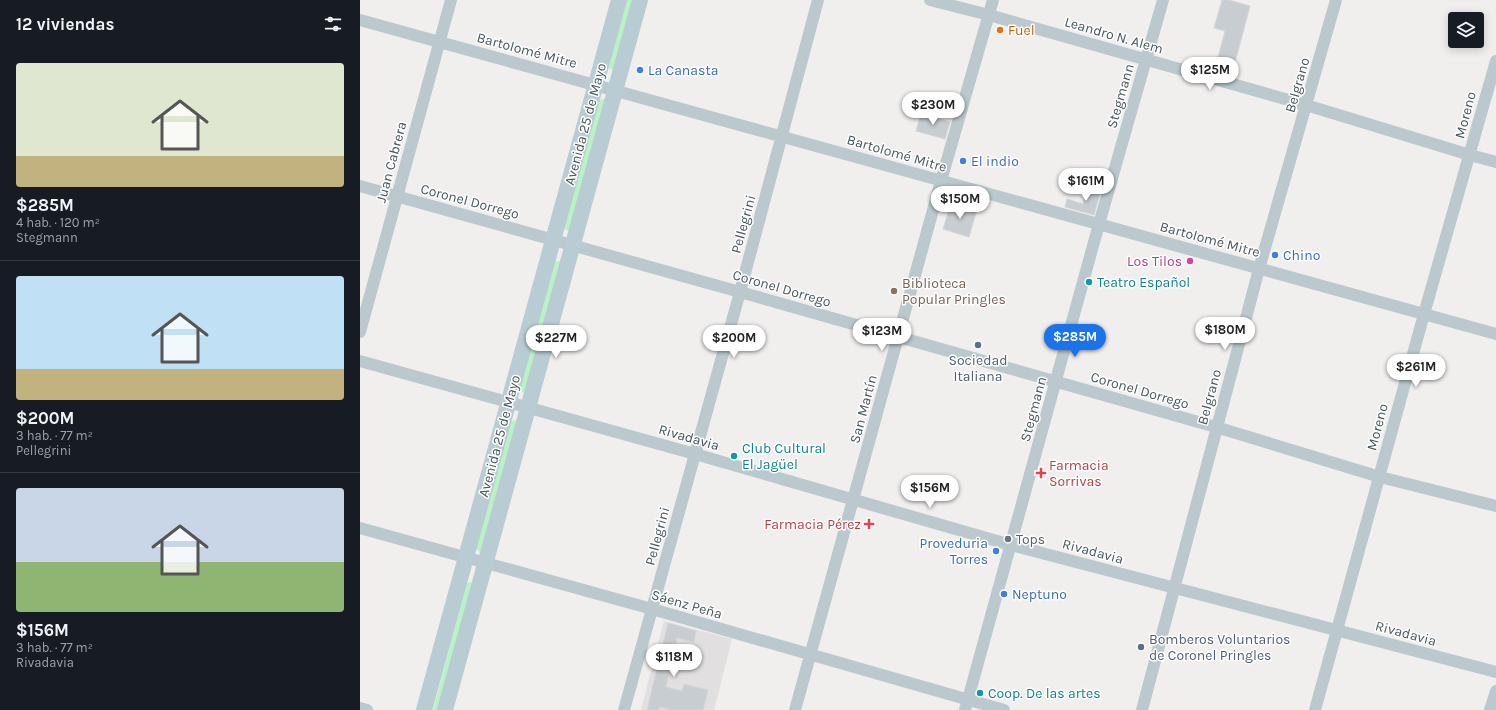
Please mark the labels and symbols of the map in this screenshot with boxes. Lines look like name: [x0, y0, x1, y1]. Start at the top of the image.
street label: Leandro N. Alem: [1063, 13, 1165, 58]
place label: Fuel: [1008, 22, 1035, 39]
marker: Fuel: [995, 25, 1005, 35]
street label: Bartolomé Mitre: [475, 29, 579, 72]
street label: Belgrano: [1282, 56, 1313, 115]
pin: $125M: [1182, 57, 1238, 91]
street label: Avenida 25 de Mayo: [561, 61, 610, 187]
place label: La Canasta: [648, 62, 718, 79]
street label: Stegmann: [1103, 62, 1138, 130]
marker: La Canasta: [635, 65, 645, 75]
street label: Moreno: [1451, 90, 1480, 140]
pin: $230M: [905, 92, 961, 126]
street label: Juan Cabrera: [373, 120, 410, 205]
street label: Bartolomé Mitre: [845, 131, 949, 176]
place label: El indio: [971, 153, 1019, 170]
marker: El indio: [958, 156, 968, 166]
pin: $161M: [1058, 168, 1114, 202]
street label: Coronel Dorrego: [419, 180, 521, 223]
pin: $150M: [932, 186, 988, 220]
street label: Pellegrini: [728, 193, 759, 255]
street label: Bartolomé Mitre: [1158, 218, 1262, 261]
place label: Chino: [1283, 247, 1320, 264]
marker: Chino: [1270, 250, 1280, 260]
place label: Los Tilos: [1127, 253, 1182, 270]
marker: Los Tilos: [1185, 256, 1195, 266]
street label: Coronel Dorrego: [731, 266, 833, 311]
place label: Teatro Español: [1097, 274, 1190, 291]
place label: Biblioteca Popular Pringles: [902, 275, 1006, 308]
marker: Teatro Español: [1084, 277, 1094, 287]
marker: Biblioteca Popular Pringles: [889, 286, 899, 296]
pin: $180M: [1197, 317, 1253, 351]
pin: $123M: [854, 318, 910, 352]
pin: $285M: [1047, 324, 1103, 358]
pin: $227M: [528, 325, 584, 359]
pin: $200M: [706, 325, 762, 359]
marker: Sociedad Italiana: [973, 340, 983, 350]
place label: Sociedad Italiana: [949, 352, 1008, 385]
pin: $261M: [1388, 354, 1444, 388]
street label: Coronel Dorrego: [1089, 368, 1191, 413]
street label: Belgrano: [1194, 368, 1225, 427]
street label: Avenida 25 de Mayo: [475, 373, 524, 499]
street label: San Martín: [846, 373, 881, 445]
street label: Stegmann: [1017, 375, 1050, 443]
street label: Moreno: [1363, 402, 1392, 452]
street label: Rivadavia: [657, 421, 721, 454]
place label: Club Cultural El Jagüel: [742, 440, 826, 473]
marker: Club Cultural El Jagüel: [729, 451, 739, 461]
place label: Farmacia Sorrivas: [1049, 457, 1109, 490]
marker: Farmacia Sorrivas: [1036, 468, 1046, 478]
pin: $156M: [902, 475, 958, 509]
street label: Pellegrini: [642, 505, 673, 567]
place label: Farmacia Pérez: [764, 516, 861, 533]
marker: Farmacia Pérez: [864, 519, 874, 529]
place label: Tops: [1016, 531, 1045, 548]
marker: Tops: [1003, 534, 1013, 544]
place label: Proveduria Torres: [920, 535, 988, 568]
street label: Rivadavia: [1061, 535, 1125, 568]
marker: Proveduria Torres: [991, 546, 1001, 556]
street label: Sáenz Peña: [649, 586, 724, 623]
place label: Neptuno: [1012, 586, 1067, 603]
marker: Neptuno: [999, 589, 1009, 599]
street label: Rivadavia: [1374, 617, 1438, 650]
place label: Bomberos Voluntarios de Coronel Pringles: [1149, 631, 1290, 664]
marker: Bomberos Voluntarios de Coronel Pringles: [1136, 642, 1146, 652]
pin: $118M: [646, 644, 702, 678]
place label: Coop. De las artes: [988, 685, 1101, 702]
marker: Coop. De las artes: [975, 688, 985, 698]

